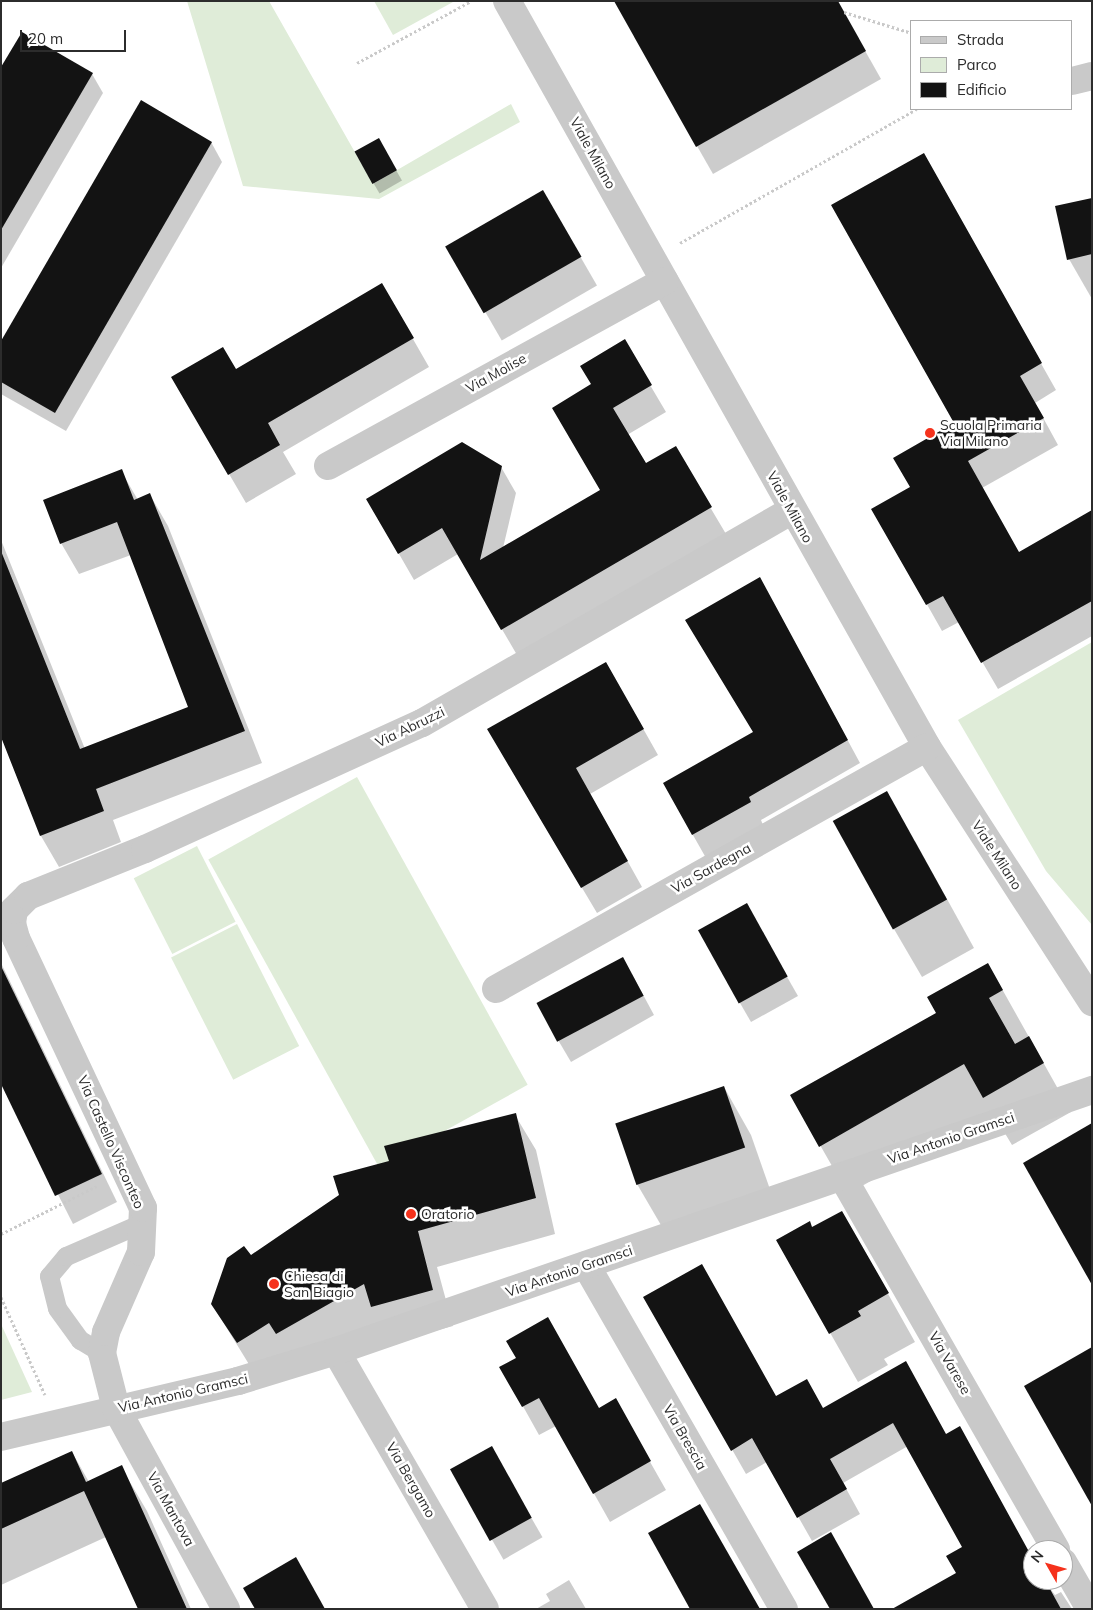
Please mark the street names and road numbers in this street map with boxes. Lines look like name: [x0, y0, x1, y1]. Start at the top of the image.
street label: Viale Milano: [566, 114, 620, 192]
street label: Via Molise: [463, 350, 529, 396]
street label: Viale Milano: [763, 468, 817, 546]
street label: Via Abruzzi: [373, 703, 447, 751]
street label: Viale Milano: [968, 817, 1026, 893]
street label: Via Sardegna: [668, 839, 754, 897]
street label: Via Castello Visconteo: [74, 1073, 148, 1211]
street label: Via Antonio Gramsci: [885, 1108, 1017, 1168]
street label: Via Antonio Gramsci: [503, 1241, 635, 1301]
street label: Via Varese: [925, 1329, 975, 1397]
street label: Via Antonio Gramsci: [116, 1370, 250, 1416]
street label: Via Brescia: [660, 1401, 710, 1473]
street label: Via Bergamo: [383, 1439, 439, 1521]
street label: Via Mantova: [144, 1469, 198, 1549]

